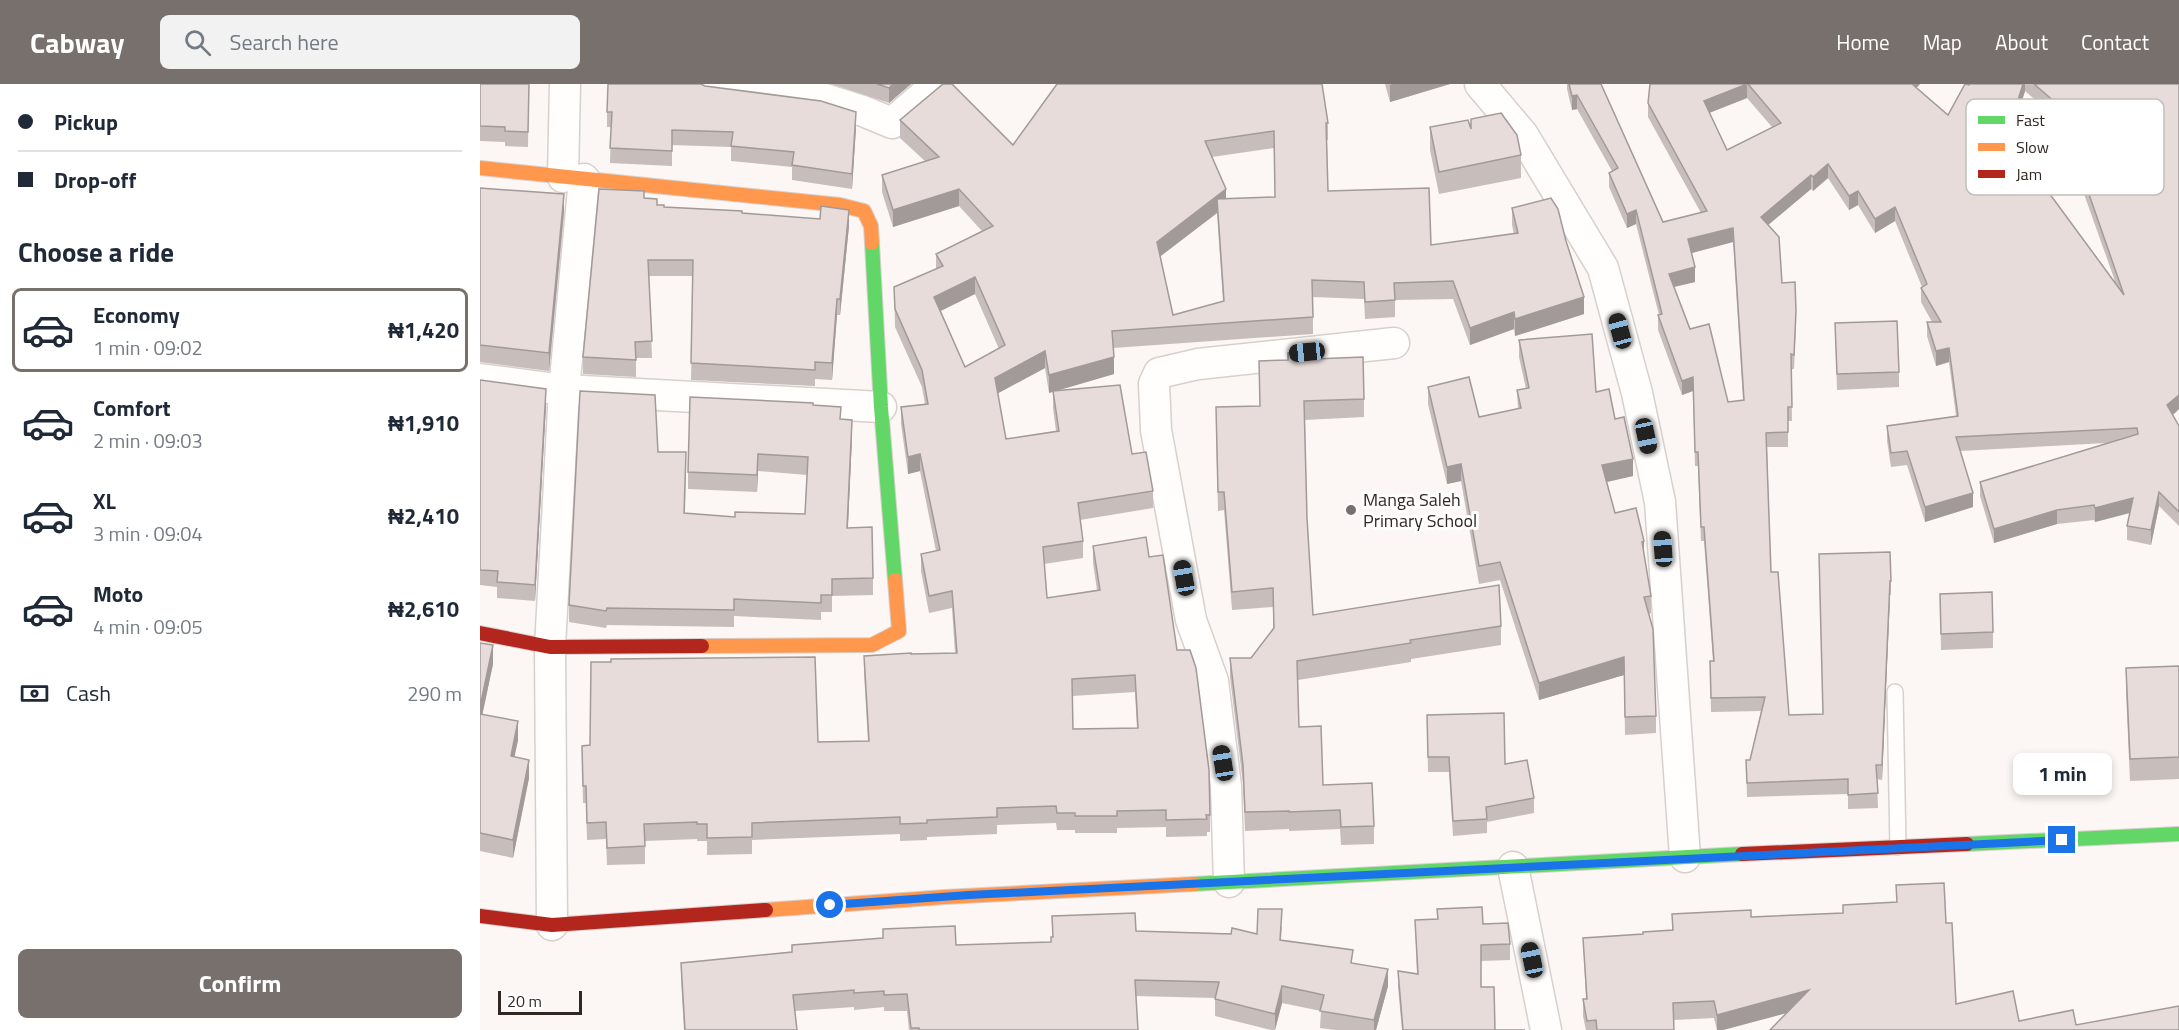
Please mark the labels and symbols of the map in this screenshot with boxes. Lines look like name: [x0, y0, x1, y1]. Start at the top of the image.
legend: [1966, 99, 2164, 195]
text: Fast: [2016, 108, 2045, 132]
text: Slow: [2016, 135, 2049, 159]
text: Jam: [2016, 162, 2042, 186]
car: [1607, 311, 1633, 351]
car: [1288, 341, 1326, 363]
car: [1633, 417, 1659, 455]
place label: Manga Saleh Primary School: [1363, 486, 1477, 534]
marker: Manga Saleh Primary School: [1344, 503, 1358, 517]
car: [1653, 530, 1673, 568]
car: [1172, 559, 1196, 597]
car: [1211, 744, 1235, 782]
callout: 1 min: [2012, 753, 2112, 795]
route end: [2048, 826, 2075, 853]
route start: [816, 891, 843, 918]
car: [1519, 941, 1545, 979]
scale bar: [498, 988, 582, 1016]

